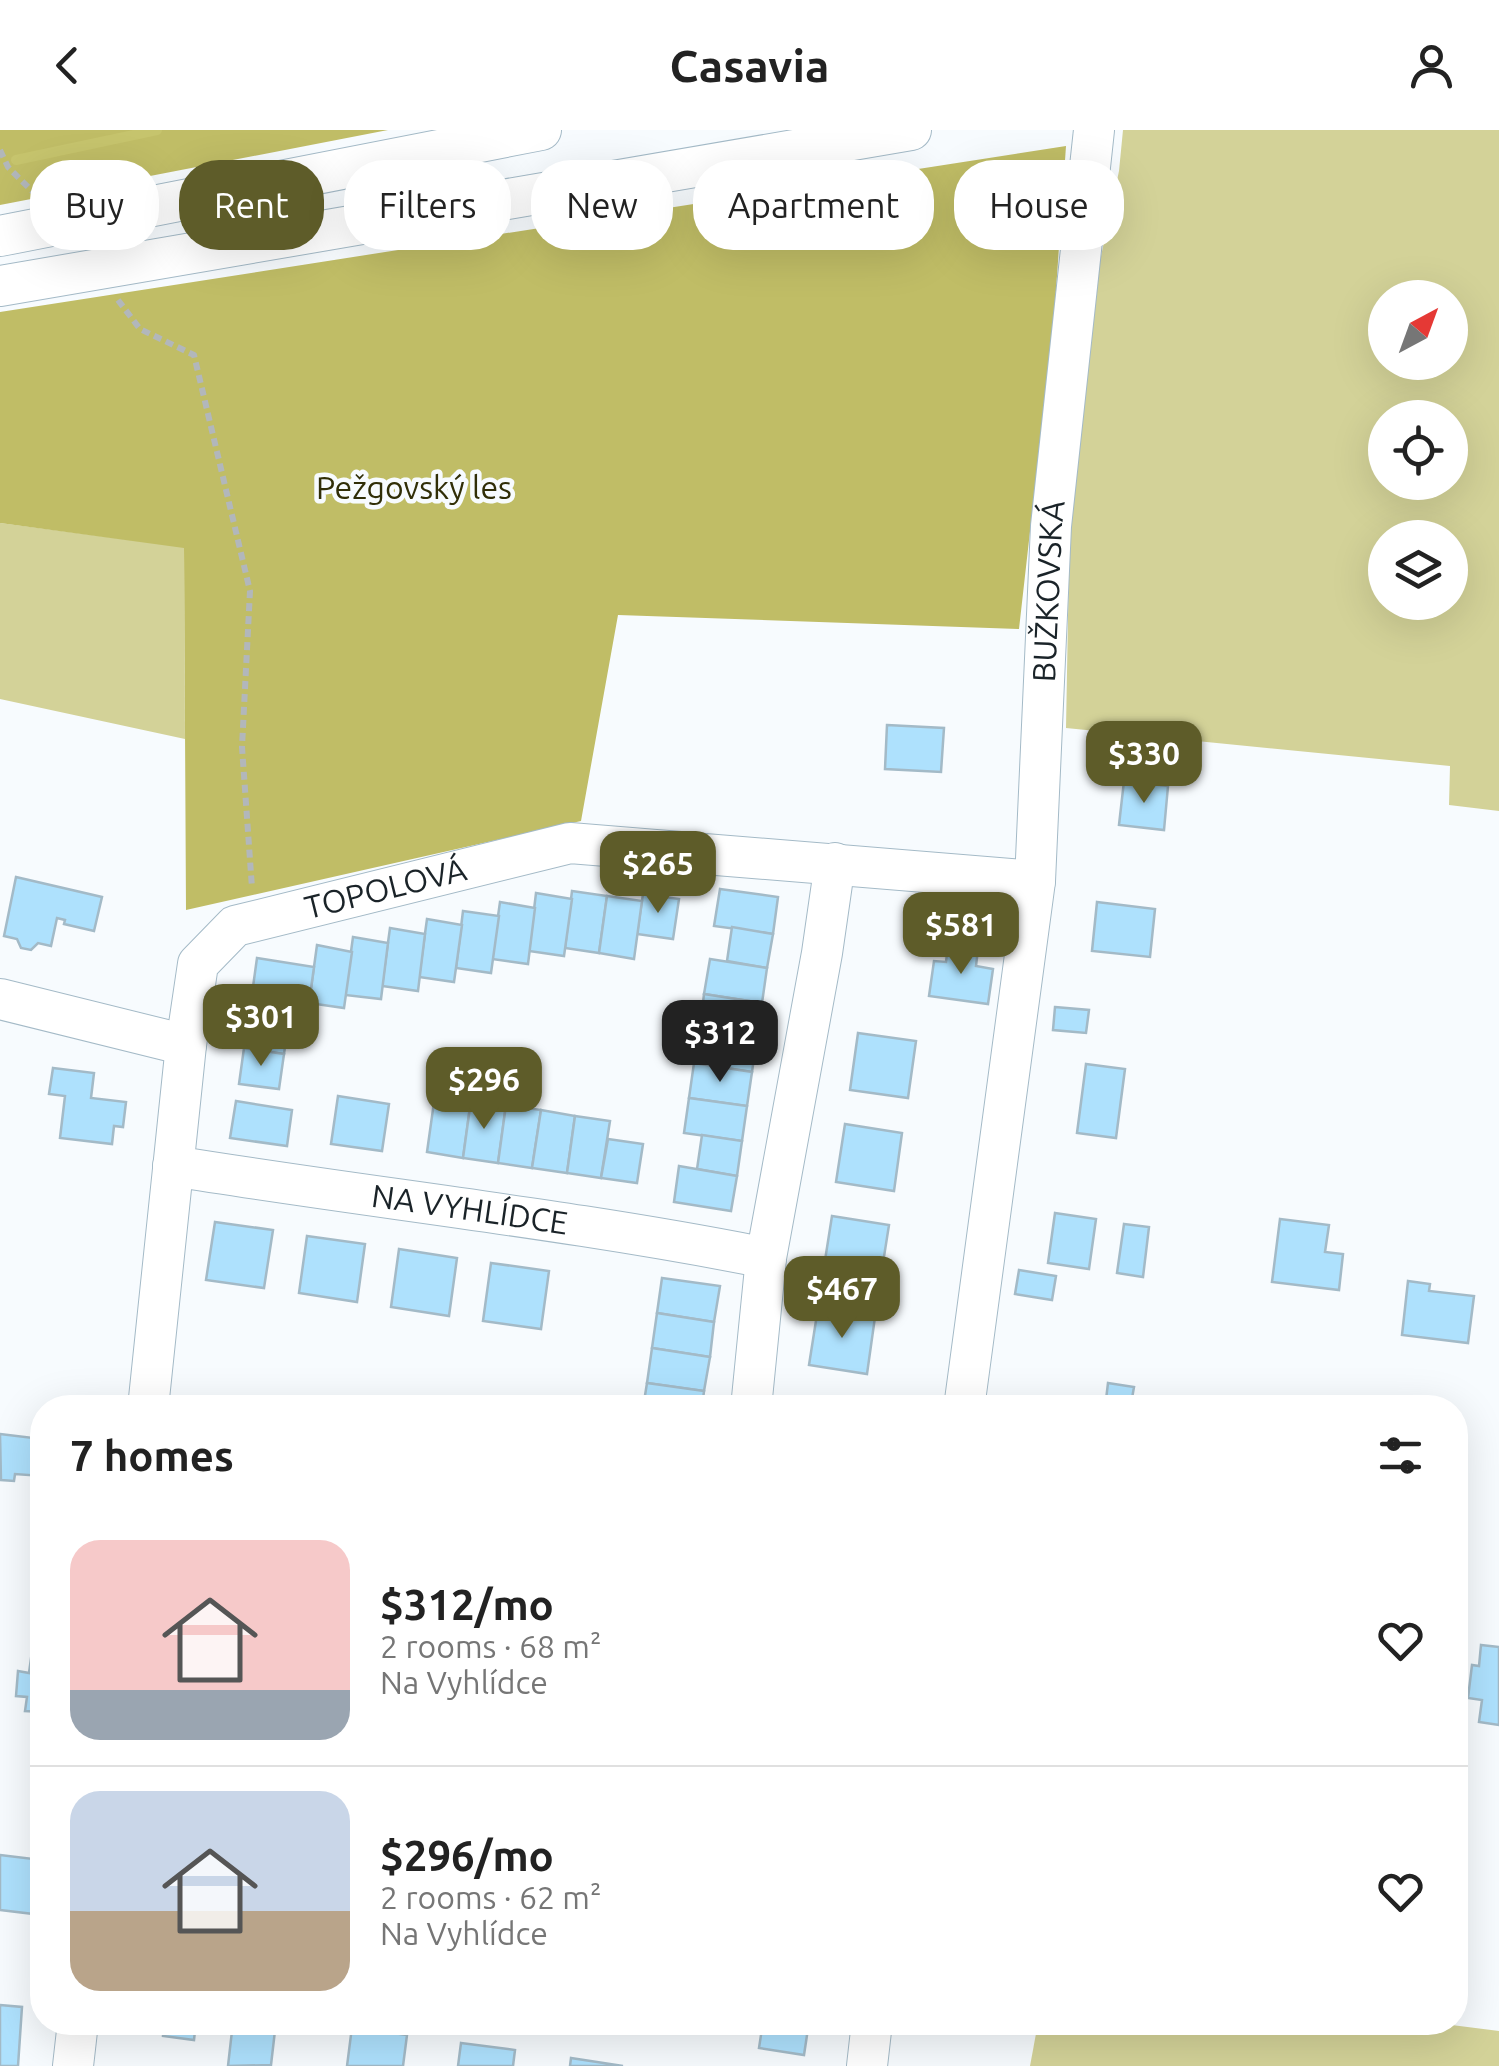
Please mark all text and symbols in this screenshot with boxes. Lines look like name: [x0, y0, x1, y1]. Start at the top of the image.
icon: back: [40, 38, 95, 93]
icon: person: [1404, 38, 1459, 93]
text: Casavia: [670, 40, 829, 91]
chip: Buy: [30, 160, 159, 250]
chip: Rent: [179, 160, 324, 250]
chip: Filters: [344, 160, 511, 250]
chip: New: [531, 160, 673, 250]
chip: Apartment: [693, 160, 934, 250]
chip: House: [954, 160, 1124, 250]
north arrow: [1368, 280, 1468, 380]
map controls: [1368, 280, 1468, 620]
button: locate: [1368, 400, 1468, 500]
park label: Pežgovský les: [316, 469, 512, 505]
street label: BUŽKOVSKÁ: [1025, 498, 1071, 683]
button: layers: [1368, 520, 1468, 620]
pin: $330: [1085, 721, 1203, 806]
text: $330: [1108, 735, 1180, 771]
pin: $265: [599, 831, 717, 916]
text: $265: [622, 845, 694, 881]
street label: TOPOLOVÁ: [301, 850, 470, 925]
pin: $581: [902, 892, 1020, 977]
text: $581: [925, 906, 997, 942]
pin: $301: [202, 984, 320, 1069]
text: $301: [225, 998, 297, 1034]
pin: $312: [661, 1000, 779, 1085]
text: $312: [684, 1014, 756, 1050]
pin: $296: [425, 1047, 543, 1132]
text: $296: [448, 1061, 520, 1097]
street label: NA VYHLÍDCE: [369, 1177, 571, 1241]
pin: $467: [783, 1256, 901, 1341]
text: $467: [806, 1270, 878, 1306]
icon: filters: [1373, 1428, 1428, 1483]
text: 7 homes: [70, 1432, 234, 1479]
icon: home: [150, 1580, 270, 1700]
text: $312/mo: [380, 1581, 554, 1628]
icon: heart: [1373, 1613, 1428, 1668]
text: 2 rooms · 68 m²: [380, 1628, 601, 1664]
text: Na Vyhlídce: [380, 1664, 548, 1700]
icon: home: [150, 1831, 270, 1951]
text: $296/mo: [380, 1832, 554, 1879]
icon: heart: [1373, 1864, 1428, 1919]
text: 2 rooms · 62 m²: [380, 1879, 601, 1915]
text: Na Vyhlídce: [380, 1915, 548, 1951]

